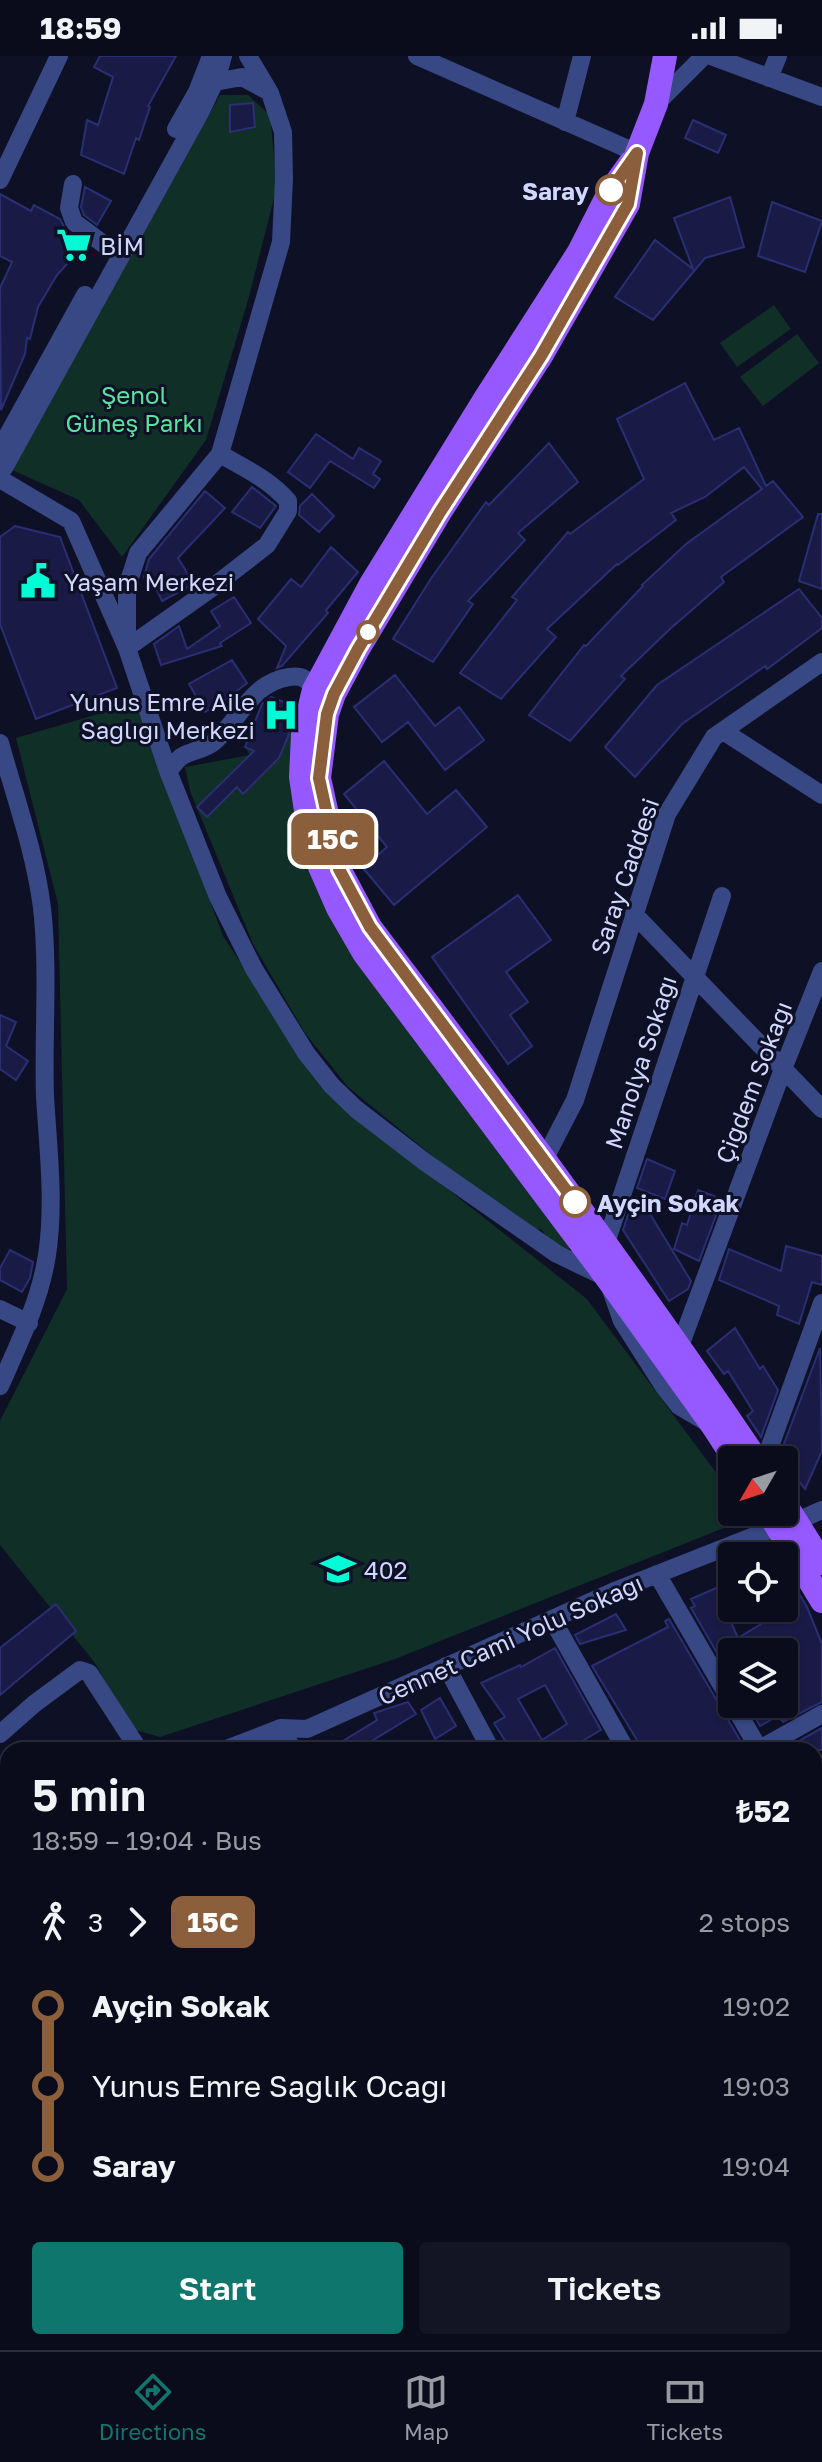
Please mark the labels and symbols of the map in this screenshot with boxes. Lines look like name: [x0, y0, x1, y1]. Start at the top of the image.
marker: Saray: [596, 175, 626, 205]
place label: Saray: [522, 176, 590, 205]
supermarket icon: BİM: [55, 226, 93, 264]
place label: BİM: [100, 231, 144, 260]
park label: Şenol Güneş Parkı: [65, 380, 203, 437]
public building icon: Yaşam Merkezi: [19, 562, 57, 600]
place label: Yaşam Merkezi: [64, 567, 234, 596]
unlabelled marker: [357, 621, 379, 643]
place label: Yunus Emre Aile Sağlığı Merkezi: [70, 687, 255, 744]
hospital icon: Yunus Emre Aile Sağlığı Merkezi: [262, 696, 300, 734]
street label: Saray Caddesi: [584, 794, 664, 958]
line badge: 15C: [287, 813, 379, 865]
street label: Manolya Sokağı: [598, 972, 682, 1152]
street label: Çiğdem Sokağı: [709, 997, 797, 1167]
marker: Ayçin Sokak: [560, 1187, 590, 1217]
place label: Ayçin Sokak: [597, 1188, 740, 1217]
north arrow: [718, 1446, 798, 1526]
school or university icon: 402: [319, 1550, 357, 1588]
place label: 402: [364, 1555, 407, 1584]
street label: Cennet Cami Yolu Sokağı: [373, 1567, 647, 1711]

